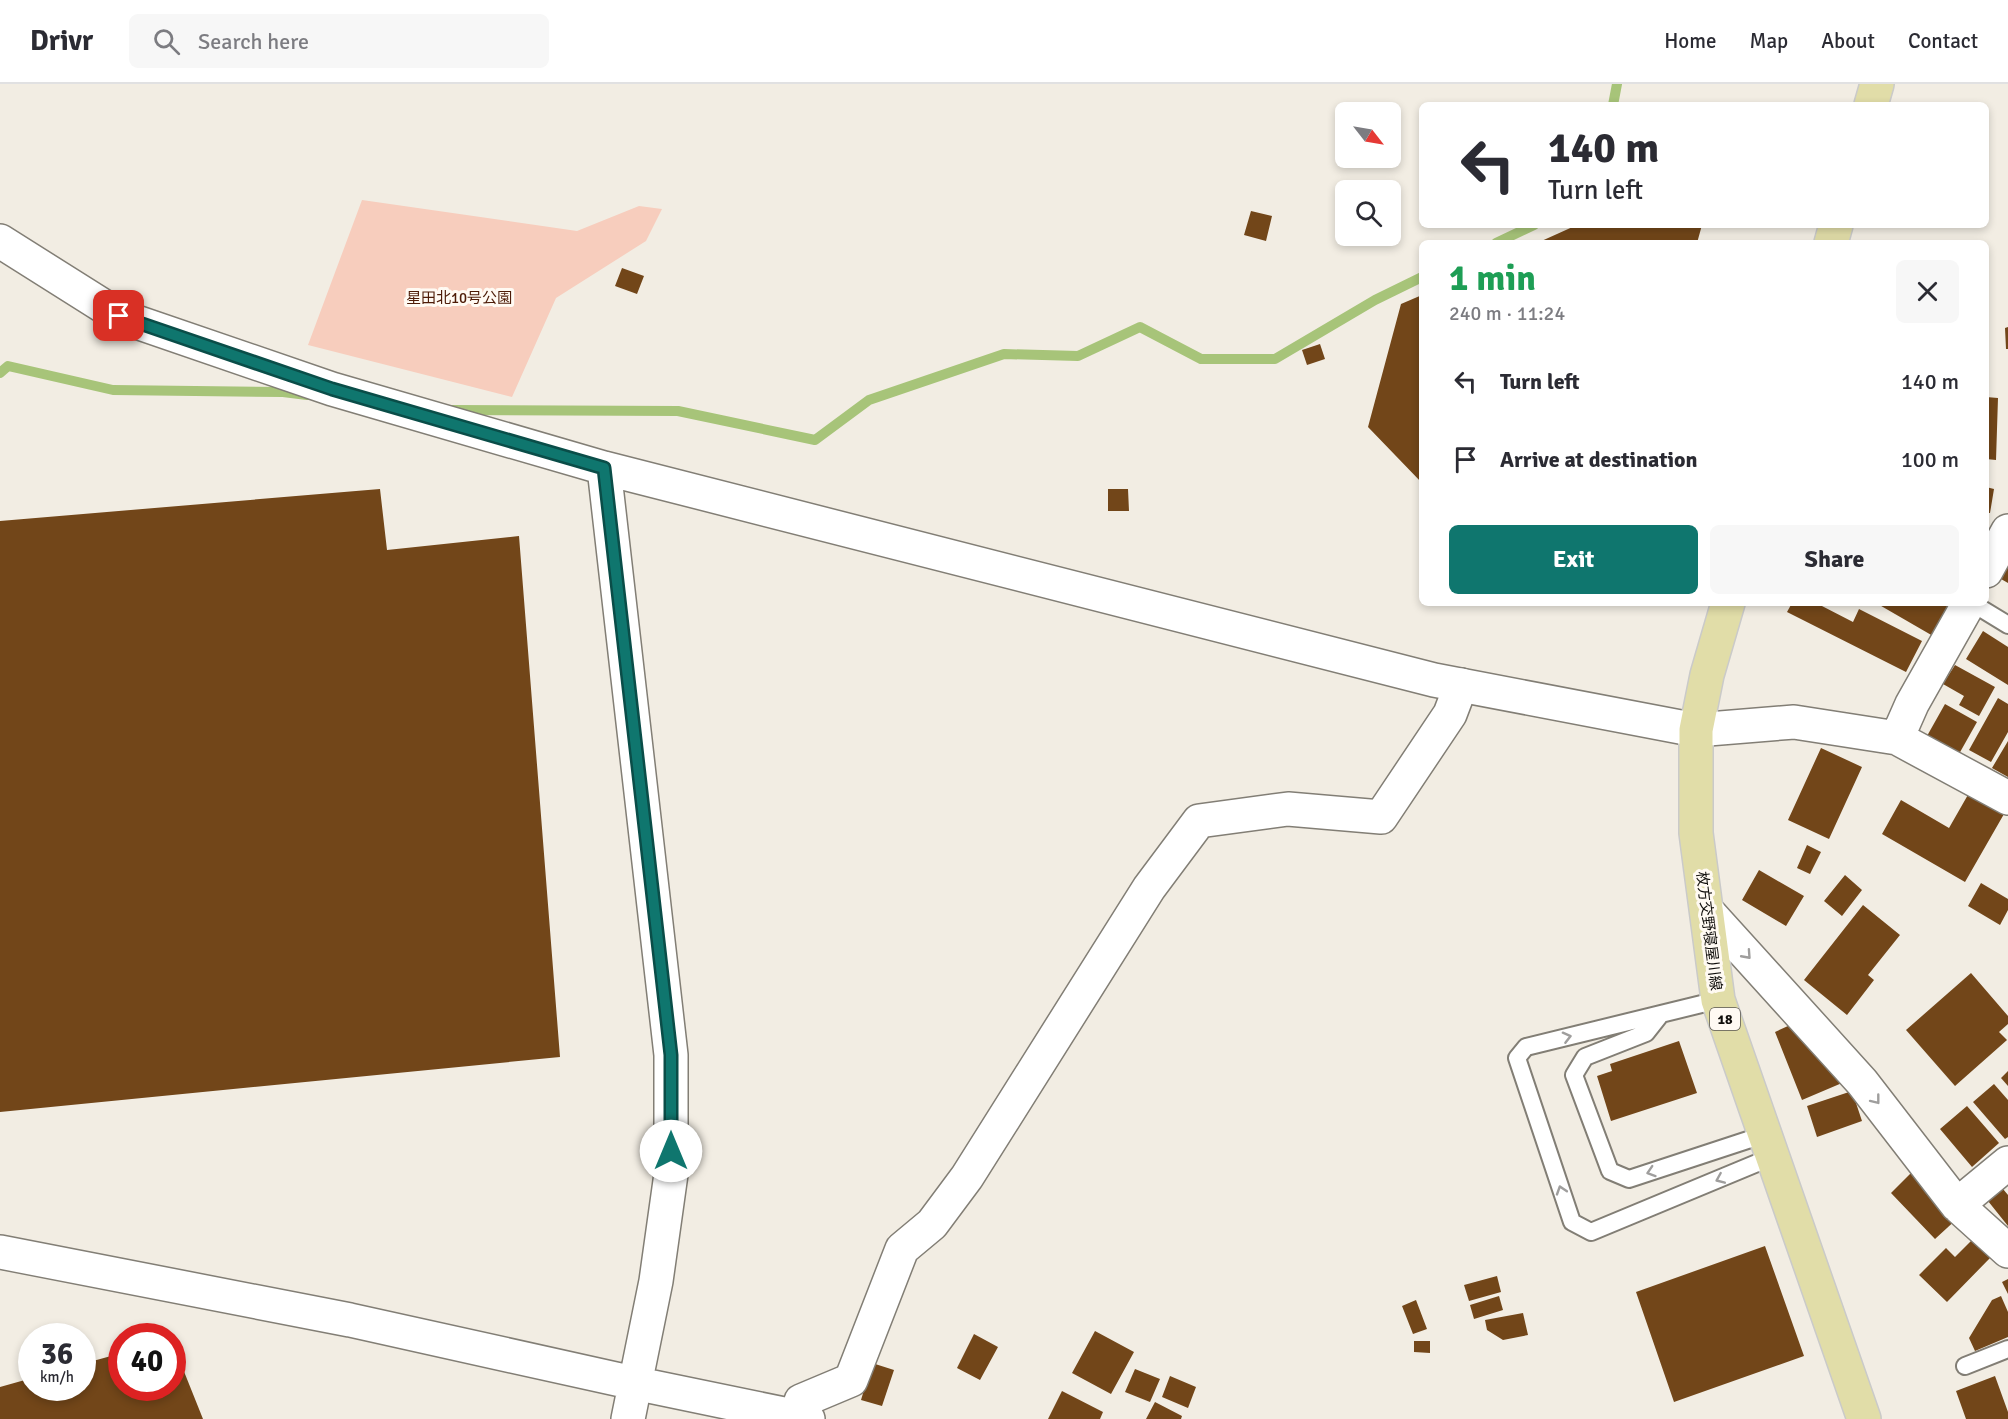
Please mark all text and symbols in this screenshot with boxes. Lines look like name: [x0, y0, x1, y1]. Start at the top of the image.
search box: [129, 14, 549, 68]
text: Drivr: [30, 24, 93, 58]
icon: search: [150, 25, 183, 58]
text: Search here: [198, 28, 309, 55]
text: Home: [1664, 28, 1717, 54]
text: Map: [1750, 28, 1788, 54]
text: About: [1821, 28, 1875, 54]
text: Contact: [1908, 28, 1978, 54]
north arrow: [1335, 102, 1401, 168]
map controls: [1335, 102, 1401, 246]
text: 140 m: [1548, 123, 1659, 174]
icon: left: [1449, 126, 1527, 204]
text: Turn left: [1548, 174, 1643, 207]
button: search: [1335, 180, 1401, 246]
text: 1 min: [1449, 256, 1536, 301]
button: close: [1896, 260, 1959, 323]
park label: 星田北10号公園: [406, 289, 512, 307]
pin: [93, 290, 144, 341]
icon: arrive: [102, 299, 135, 332]
text: 240 m · 11:24: [1449, 301, 1565, 326]
icon: left: [1449, 365, 1482, 398]
text: Turn left: [1500, 368, 1580, 395]
text: 140 m: [1901, 368, 1959, 395]
icon: arrive: [1449, 443, 1482, 476]
text: Arrive at destination: [1500, 446, 1697, 473]
text: 100 m: [1901, 446, 1959, 473]
button: Exit: [1449, 525, 1698, 594]
button: Share: [1710, 525, 1959, 594]
street label: 枚方交野寝屋川線: [1693, 870, 1725, 992]
one-way arrow: [1740, 948, 1751, 959]
road number: 18: [1710, 1008, 1740, 1030]
one-way arrow: [1561, 1031, 1571, 1044]
one-way arrow: [1869, 1094, 1880, 1105]
position arrow: [639, 1119, 703, 1183]
one-way arrow: [1646, 1165, 1657, 1178]
one-way arrow: [1715, 1172, 1726, 1184]
one-way arrow: [1556, 1185, 1569, 1196]
speed limit sign: 40: [108, 1323, 186, 1401]
text: 36: [41, 1336, 73, 1373]
text: km/h: [40, 1368, 74, 1386]

